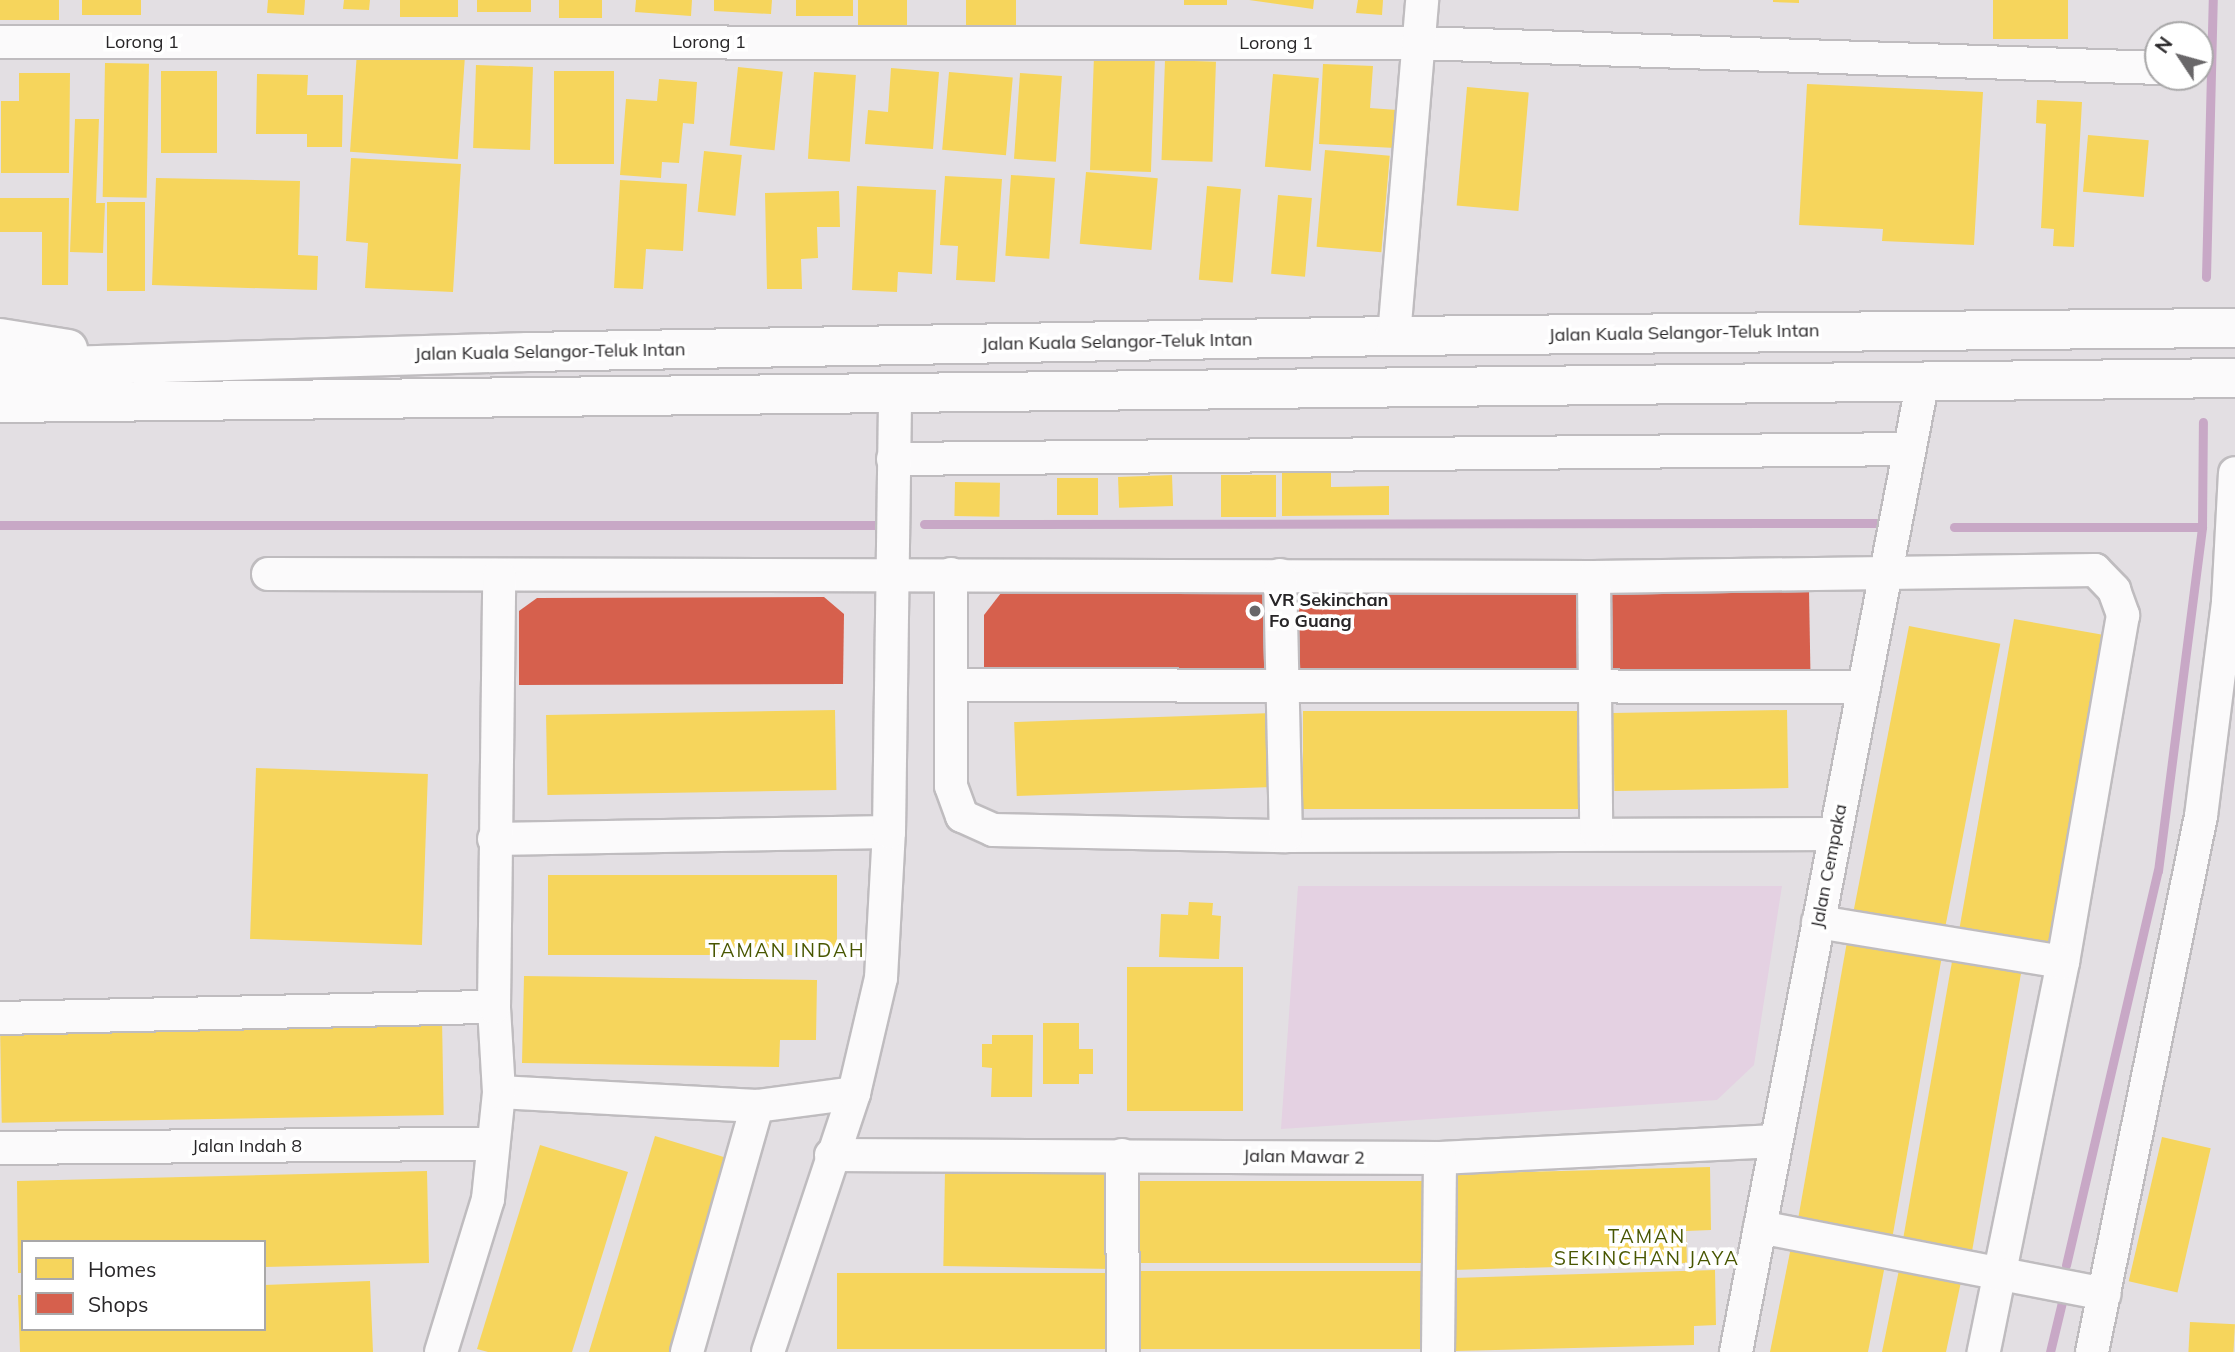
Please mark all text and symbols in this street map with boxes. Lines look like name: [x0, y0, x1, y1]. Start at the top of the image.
north arrow: [2144, 21, 2214, 91]
street label: Lorong 1: [105, 31, 179, 53]
street label: Lorong 1: [672, 31, 746, 53]
street label: Lorong 1: [1239, 32, 1313, 54]
text: N: [2150, 32, 2178, 58]
street label: Jalan Kuala Selangor-Teluk Intan: [1548, 320, 1820, 346]
street label: Jalan Kuala Selangor-Teluk Intan: [981, 329, 1253, 355]
street label: Jalan Kuala Selangor-Teluk Intan: [414, 339, 686, 365]
place label: VR Sekinchan Fo Guang: [1269, 590, 1388, 632]
marker: VR Sekinchan Fo Guang: [1247, 603, 1263, 619]
street label: Jalan Cempaka: [1806, 802, 1852, 930]
district label: TAMAN INDAH: [710, 940, 864, 962]
street label: Jalan Indah 8: [192, 1135, 302, 1157]
street label: Jalan Mawar 2: [1243, 1145, 1365, 1169]
district label: TAMAN SEKINCHAN JAYA: [1556, 1226, 1738, 1270]
legend: [21, 1240, 266, 1331]
text: Homes: [88, 1256, 156, 1282]
text: Shops: [88, 1291, 148, 1317]

